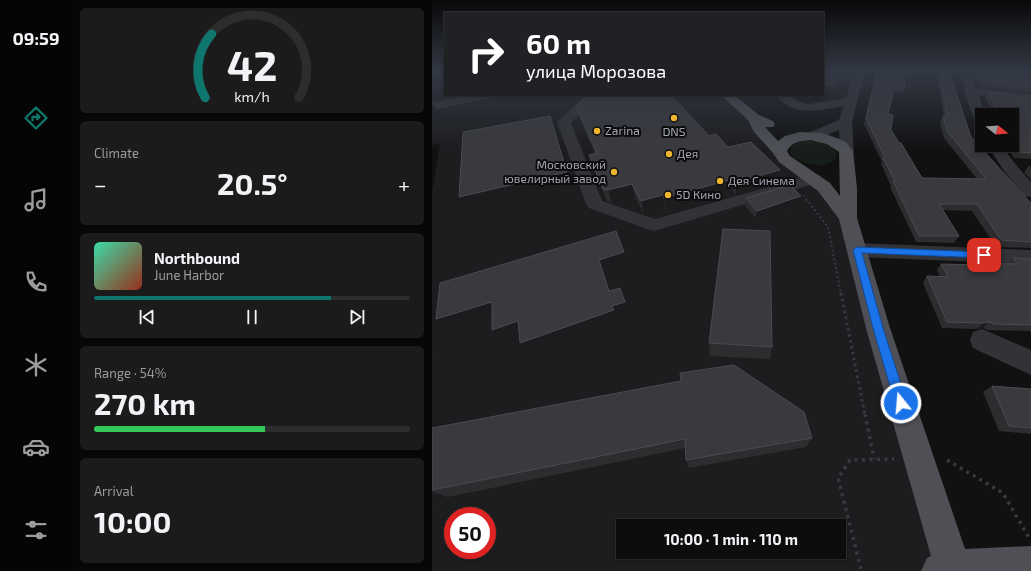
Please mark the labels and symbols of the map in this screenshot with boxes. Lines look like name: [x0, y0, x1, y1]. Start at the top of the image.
north arrow: [975, 108, 1019, 152]
marker: DNS: [669, 113, 679, 123]
place label: Zarina: [605, 123, 640, 137]
place label: DNS: [662, 124, 686, 138]
marker: Zarina: [592, 126, 602, 136]
place label: Дея: [677, 146, 698, 160]
marker: Дея: [664, 149, 674, 159]
place label: Московский ювелирный завод: [504, 157, 606, 185]
marker: Московский ювелирный завод: [609, 167, 619, 177]
place label: Дея Синема: [728, 173, 795, 187]
marker: Дея Синема: [715, 176, 725, 186]
place label: 5D Кино: [676, 187, 721, 201]
marker: 5D Кино: [663, 190, 673, 200]
pin: [967, 238, 1001, 272]
position arrow: [880, 382, 922, 424]
speed limit sign: 50: [444, 507, 496, 559]

